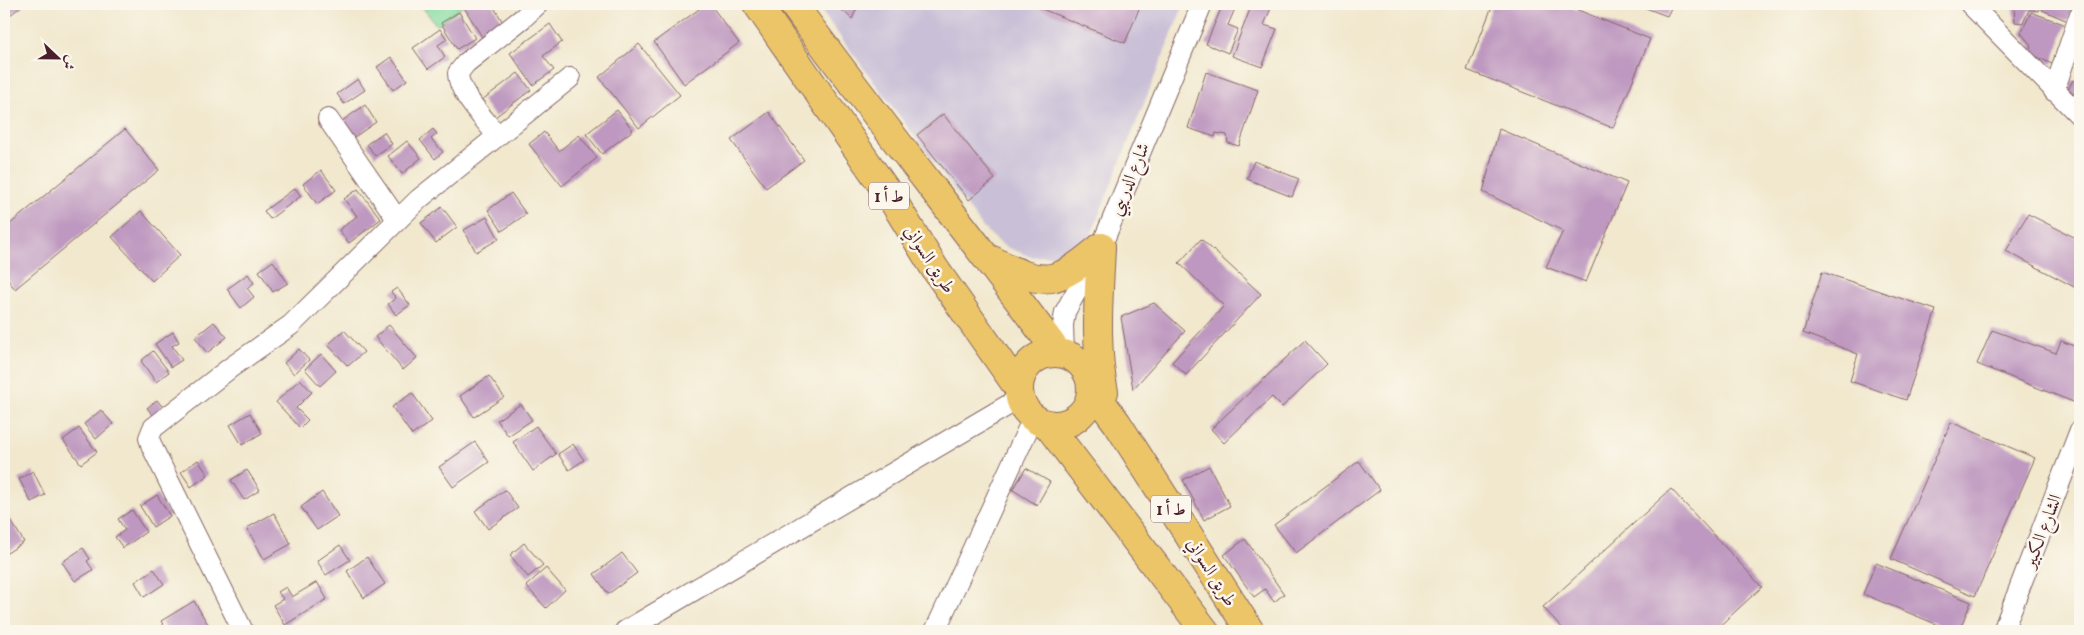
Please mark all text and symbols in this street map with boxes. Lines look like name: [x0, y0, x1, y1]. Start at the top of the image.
north arrow: [32, 32, 82, 82]
text: ش: [57, 52, 80, 72]
street label: شارع الدريبي: [1104, 139, 1159, 221]
road number: ط أ 1: [869, 182, 909, 210]
street label: طريق السواني: [896, 221, 960, 300]
street label: الشارع الكبير: [2017, 491, 2070, 574]
road number: ط أ 1: [1151, 496, 1191, 522]
street label: طريق السواني: [1179, 533, 1242, 613]

